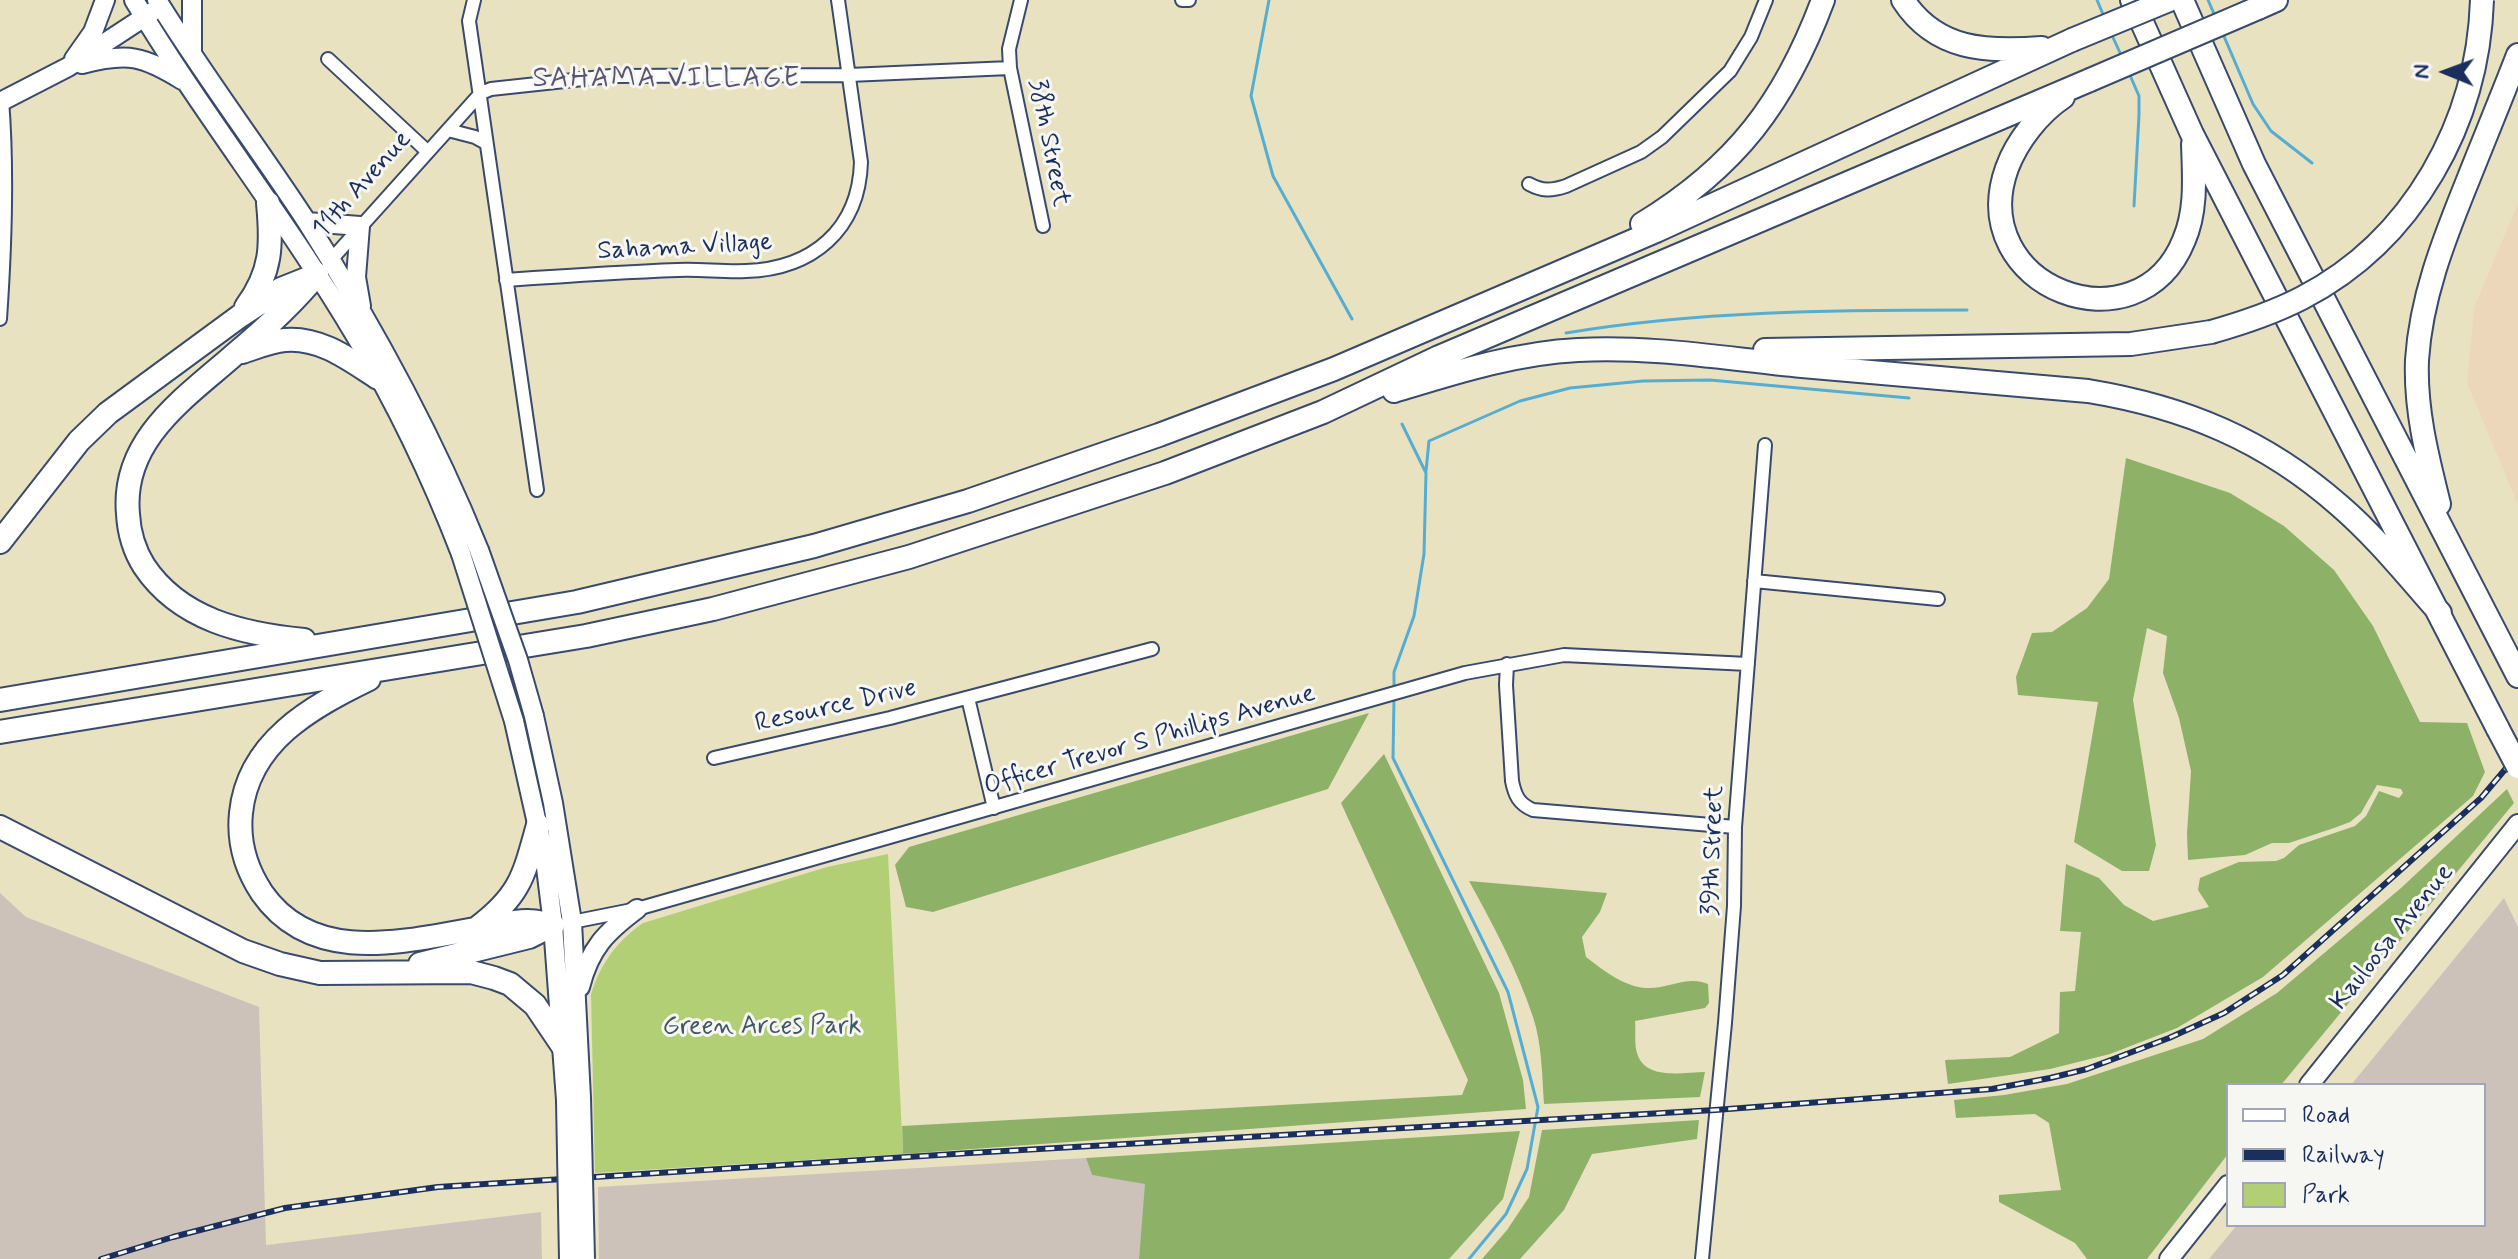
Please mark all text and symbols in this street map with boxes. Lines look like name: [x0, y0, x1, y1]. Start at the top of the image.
north arrow: [2406, 32, 2486, 112]
district label: SAHAMA VILLAGE: [537, 63, 797, 97]
text: N: [2408, 64, 2436, 79]
street label: 38th Street: [1020, 77, 1076, 209]
street label: 11th Avenue: [307, 125, 419, 245]
street label: Sahama Village: [597, 228, 773, 268]
street label: Resource Drive: [752, 673, 920, 741]
street label: Officer Trevor S Phillips Avenue: [981, 679, 1319, 803]
street label: 39th Street: [1696, 785, 1732, 917]
street label: Kauloosa Avenue: [2325, 859, 2461, 1017]
park label: Green Arces Park: [663, 1012, 861, 1044]
legend: [2226, 1083, 2486, 1227]
text: Road: [2302, 1100, 2350, 1131]
text: Railway: [2302, 1140, 2385, 1171]
text: Park: [2302, 1180, 2350, 1211]

